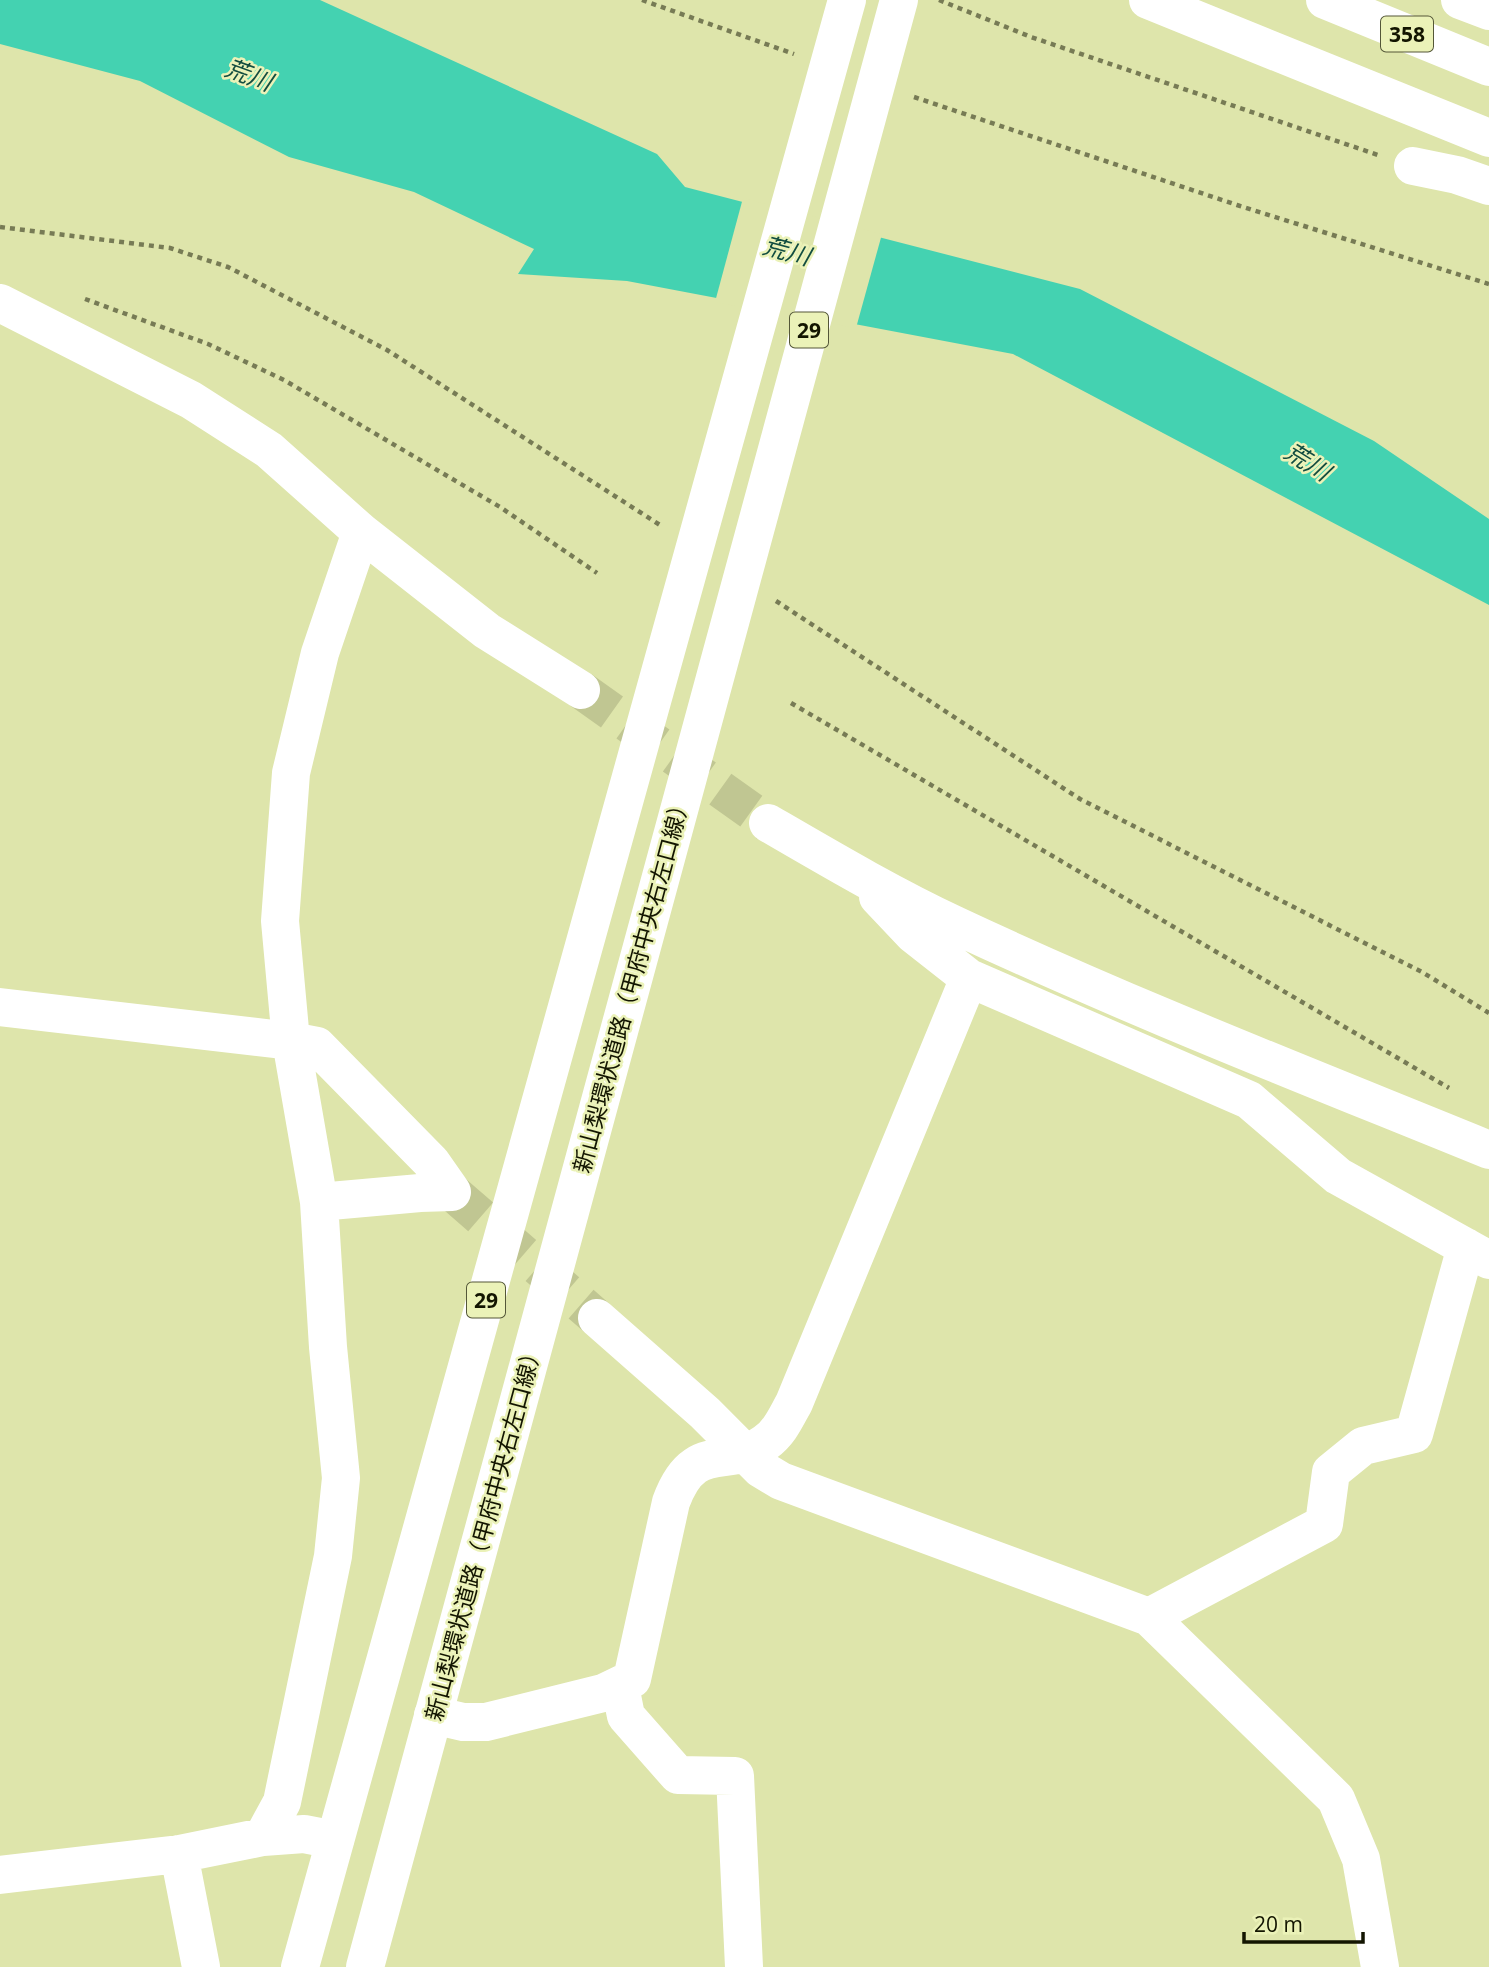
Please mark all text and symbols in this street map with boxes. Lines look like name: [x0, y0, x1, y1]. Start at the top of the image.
road number: 358: [1381, 16, 1433, 52]
water label: 荒川: [221, 50, 280, 99]
water label: 荒川: [760, 228, 817, 273]
road number: 29: [790, 312, 828, 348]
water label: 荒川: [1279, 434, 1340, 489]
street label: 新山梨環状道路（甲府中央右左口線）: [565, 790, 697, 1176]
road number: 29: [467, 1282, 505, 1318]
street label: 新山梨環状道路（甲府中央右左口線）: [417, 1338, 549, 1724]
scale bar: [1244, 1900, 1363, 1944]
text: 20 m: [1254, 1910, 1303, 1938]

